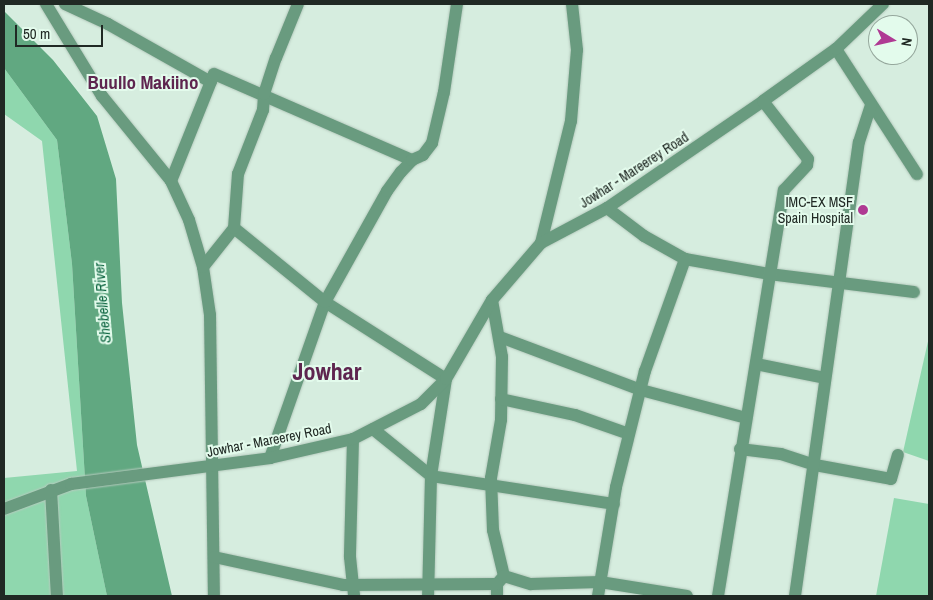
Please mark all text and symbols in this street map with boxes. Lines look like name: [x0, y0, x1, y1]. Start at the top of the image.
scale bar: [18, 15, 105, 47]
north arrow: [868, 15, 918, 65]
text: 50 m: [23, 23, 50, 44]
text: N: [897, 37, 916, 48]
district label: Buullo Makiino: [88, 72, 198, 94]
street label: Jowhar - Mareerey Road: [576, 129, 692, 211]
place label: IMC-EX MSF Spain Hospital: [778, 194, 853, 226]
marker: IMC-EX MSF Spain Hospital: [857, 204, 869, 216]
water label: Shebelle River: [90, 262, 114, 344]
district label: Jowhar: [293, 358, 361, 386]
street label: Jowhar - Mareerey Road: [205, 420, 333, 460]

